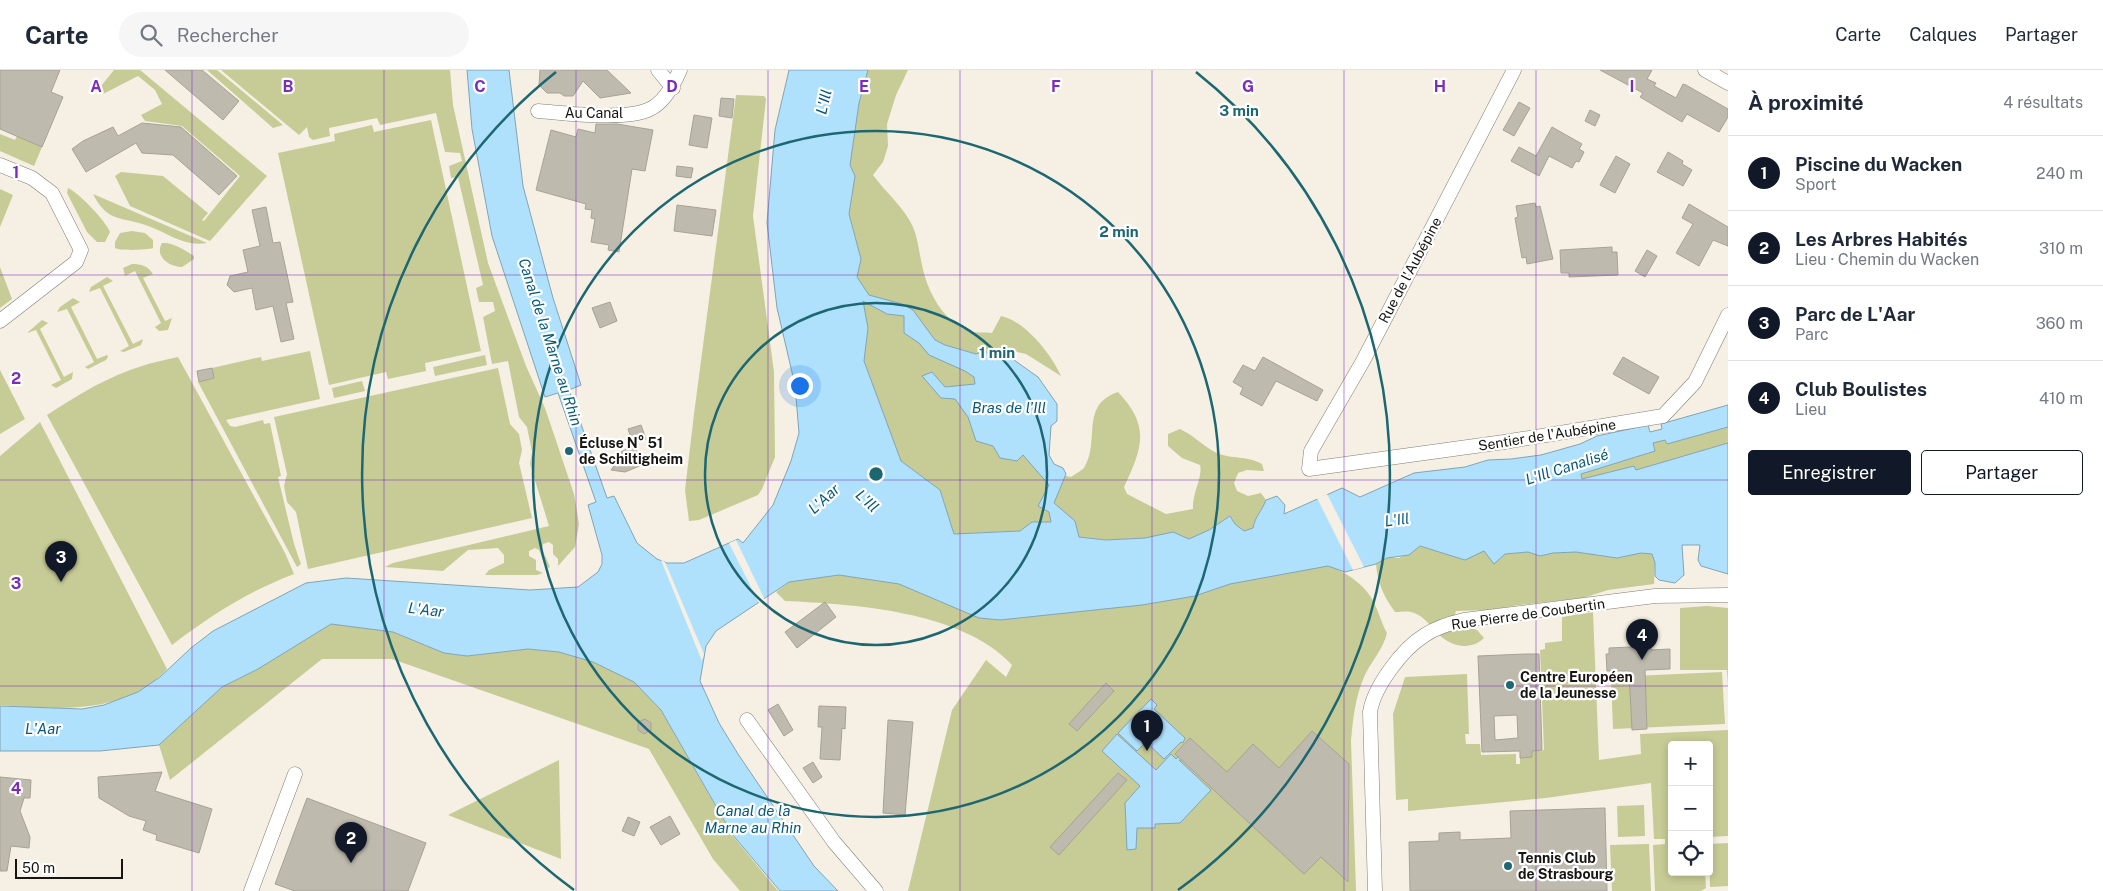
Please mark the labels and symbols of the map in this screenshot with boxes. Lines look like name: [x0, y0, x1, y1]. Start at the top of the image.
text: A: [90, 77, 102, 96]
text: B: [283, 77, 294, 96]
text: C: [474, 77, 486, 96]
text: D: [666, 77, 678, 96]
text: E: [859, 77, 869, 96]
text: F: [1051, 77, 1061, 96]
text: G: [1242, 77, 1254, 96]
text: H: [1434, 77, 1446, 96]
text: I: [1630, 77, 1634, 96]
water label: L'Ill: [812, 88, 835, 116]
text: 3 min: [1219, 102, 1259, 119]
street label: Au Canal: [565, 105, 623, 121]
text: 1: [13, 163, 19, 182]
street label: Rue de l'Aubépine: [1375, 214, 1445, 326]
text: 2 min: [1099, 223, 1139, 240]
water label: Canal de la Marne au Rhin: [515, 256, 586, 428]
text: 1 min: [979, 344, 1015, 361]
text: 2: [11, 369, 21, 388]
your location: [787, 373, 813, 399]
water label: Bras de l'Ill: [972, 399, 1046, 416]
street label: Sentier de l'Aubépine: [1477, 416, 1617, 454]
place label: Écluse N° 51 de Schiltigheim: [579, 434, 683, 467]
marker: Écluse N° 51 de Schiltigheim: [563, 445, 575, 457]
water label: L'Ill Canalisé: [1523, 445, 1611, 488]
centre of rings: [867, 465, 885, 483]
water label: L'Aar: [805, 480, 843, 517]
water label: L'Ill: [852, 486, 882, 515]
water label: L'Ill: [1384, 510, 1410, 529]
pin: 3: [45, 541, 77, 582]
text: 3: [11, 574, 21, 593]
street label: Rue Pierre de Coubertin: [1450, 595, 1606, 633]
water label: L'Aar: [407, 599, 445, 620]
pin: 4: [1626, 619, 1658, 660]
place label: Centre Européen de la Jeunesse: [1520, 669, 1633, 701]
marker: Centre Européen de la Jeunesse: [1504, 679, 1516, 691]
pin: 1: [1131, 710, 1163, 751]
water label: L'Aar: [25, 720, 61, 737]
text: 4: [11, 779, 22, 798]
water label: Canal de la Marne au Rhin: [705, 802, 801, 836]
pin: 2: [335, 822, 367, 863]
place label: Tennis Club de Strasbourg: [1518, 850, 1613, 882]
scale bar: [15, 856, 122, 879]
marker: Tennis Club de Strasbourg: [1502, 860, 1514, 872]

